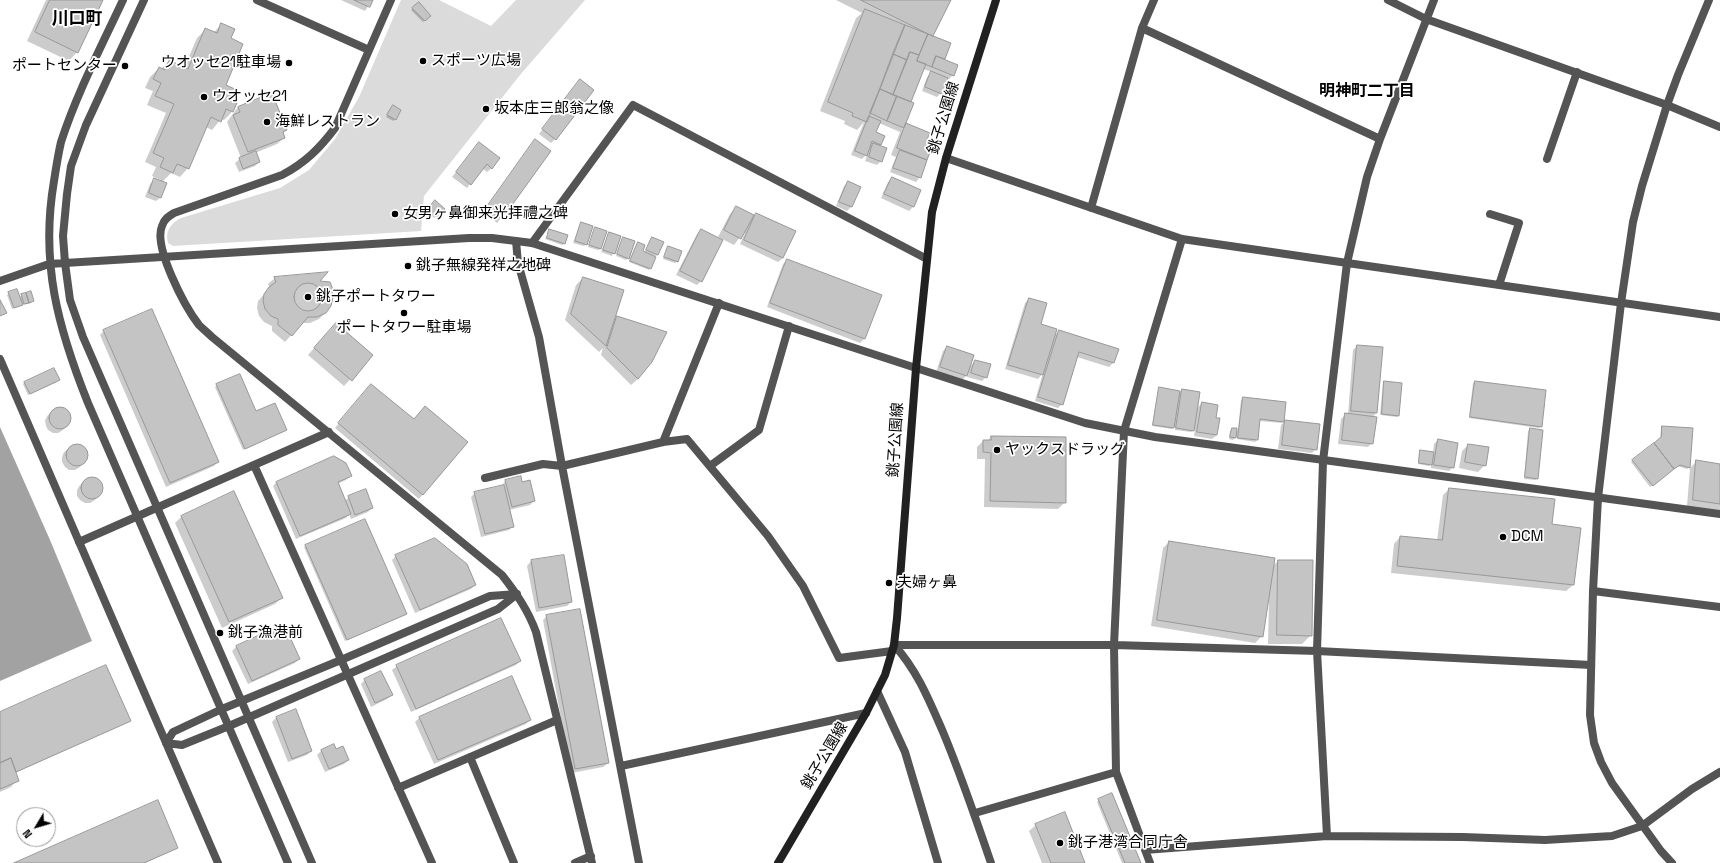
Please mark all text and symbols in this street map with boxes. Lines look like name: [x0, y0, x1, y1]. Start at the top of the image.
district label: 川口町: [52, 9, 102, 29]
place label: スポーツ広場: [431, 52, 521, 70]
place label: ウオッセ21駐車場: [161, 54, 281, 72]
marker: スポーツ広場: [418, 56, 428, 66]
place label: ポートセンター: [12, 57, 117, 75]
marker: ウオッセ21駐車場: [284, 58, 294, 68]
marker: ポートセンター: [120, 61, 130, 71]
street label: 銚子公園線: [924, 80, 964, 156]
district label: 明神町二丁目: [1319, 82, 1415, 102]
place label: ウオッセ21: [212, 88, 287, 106]
marker: ウオッセ21: [199, 92, 209, 102]
place label: 坂本庄三郎翁之像: [494, 100, 614, 118]
marker: 坂本庄三郎翁之像: [481, 104, 491, 114]
place label: 海鮮レストラン: [275, 113, 380, 131]
marker: 海鮮レストラン: [262, 117, 272, 127]
place label: 女男ヶ鼻御来光拝禮之碑: [403, 205, 568, 223]
marker: 女男ヶ鼻御来光拝禮之碑: [390, 209, 400, 219]
place label: 銚子無線発祥之地碑: [416, 257, 551, 275]
marker: 銚子無線発祥之地碑: [403, 261, 413, 271]
place label: 銚子ポートタワー: [316, 288, 436, 306]
marker: 銚子ポートタワー: [303, 292, 313, 302]
marker: ポートタワー駐車場: [399, 308, 409, 318]
place label: ポートタワー駐車場: [337, 319, 471, 337]
street label: 銚子公園線: [884, 402, 908, 478]
place label: ヤックスドラッグ: [1005, 441, 1125, 459]
marker: ヤックスドラッグ: [992, 445, 1002, 455]
place label: DCM: [1511, 528, 1544, 546]
marker: DCM: [1498, 532, 1508, 542]
place label: 夫婦ヶ鼻: [897, 574, 957, 592]
marker: 夫婦ヶ鼻: [884, 578, 894, 588]
place label: 銚子漁港前: [228, 624, 303, 642]
marker: 銚子漁港前: [215, 628, 225, 638]
street label: 銚子公園線: [798, 719, 852, 793]
north arrow: [16, 807, 56, 847]
text: N: [20, 827, 35, 841]
place label: 銚子港湾合同庁舎: [1068, 834, 1188, 852]
marker: 銚子港湾合同庁舎: [1055, 838, 1065, 848]

